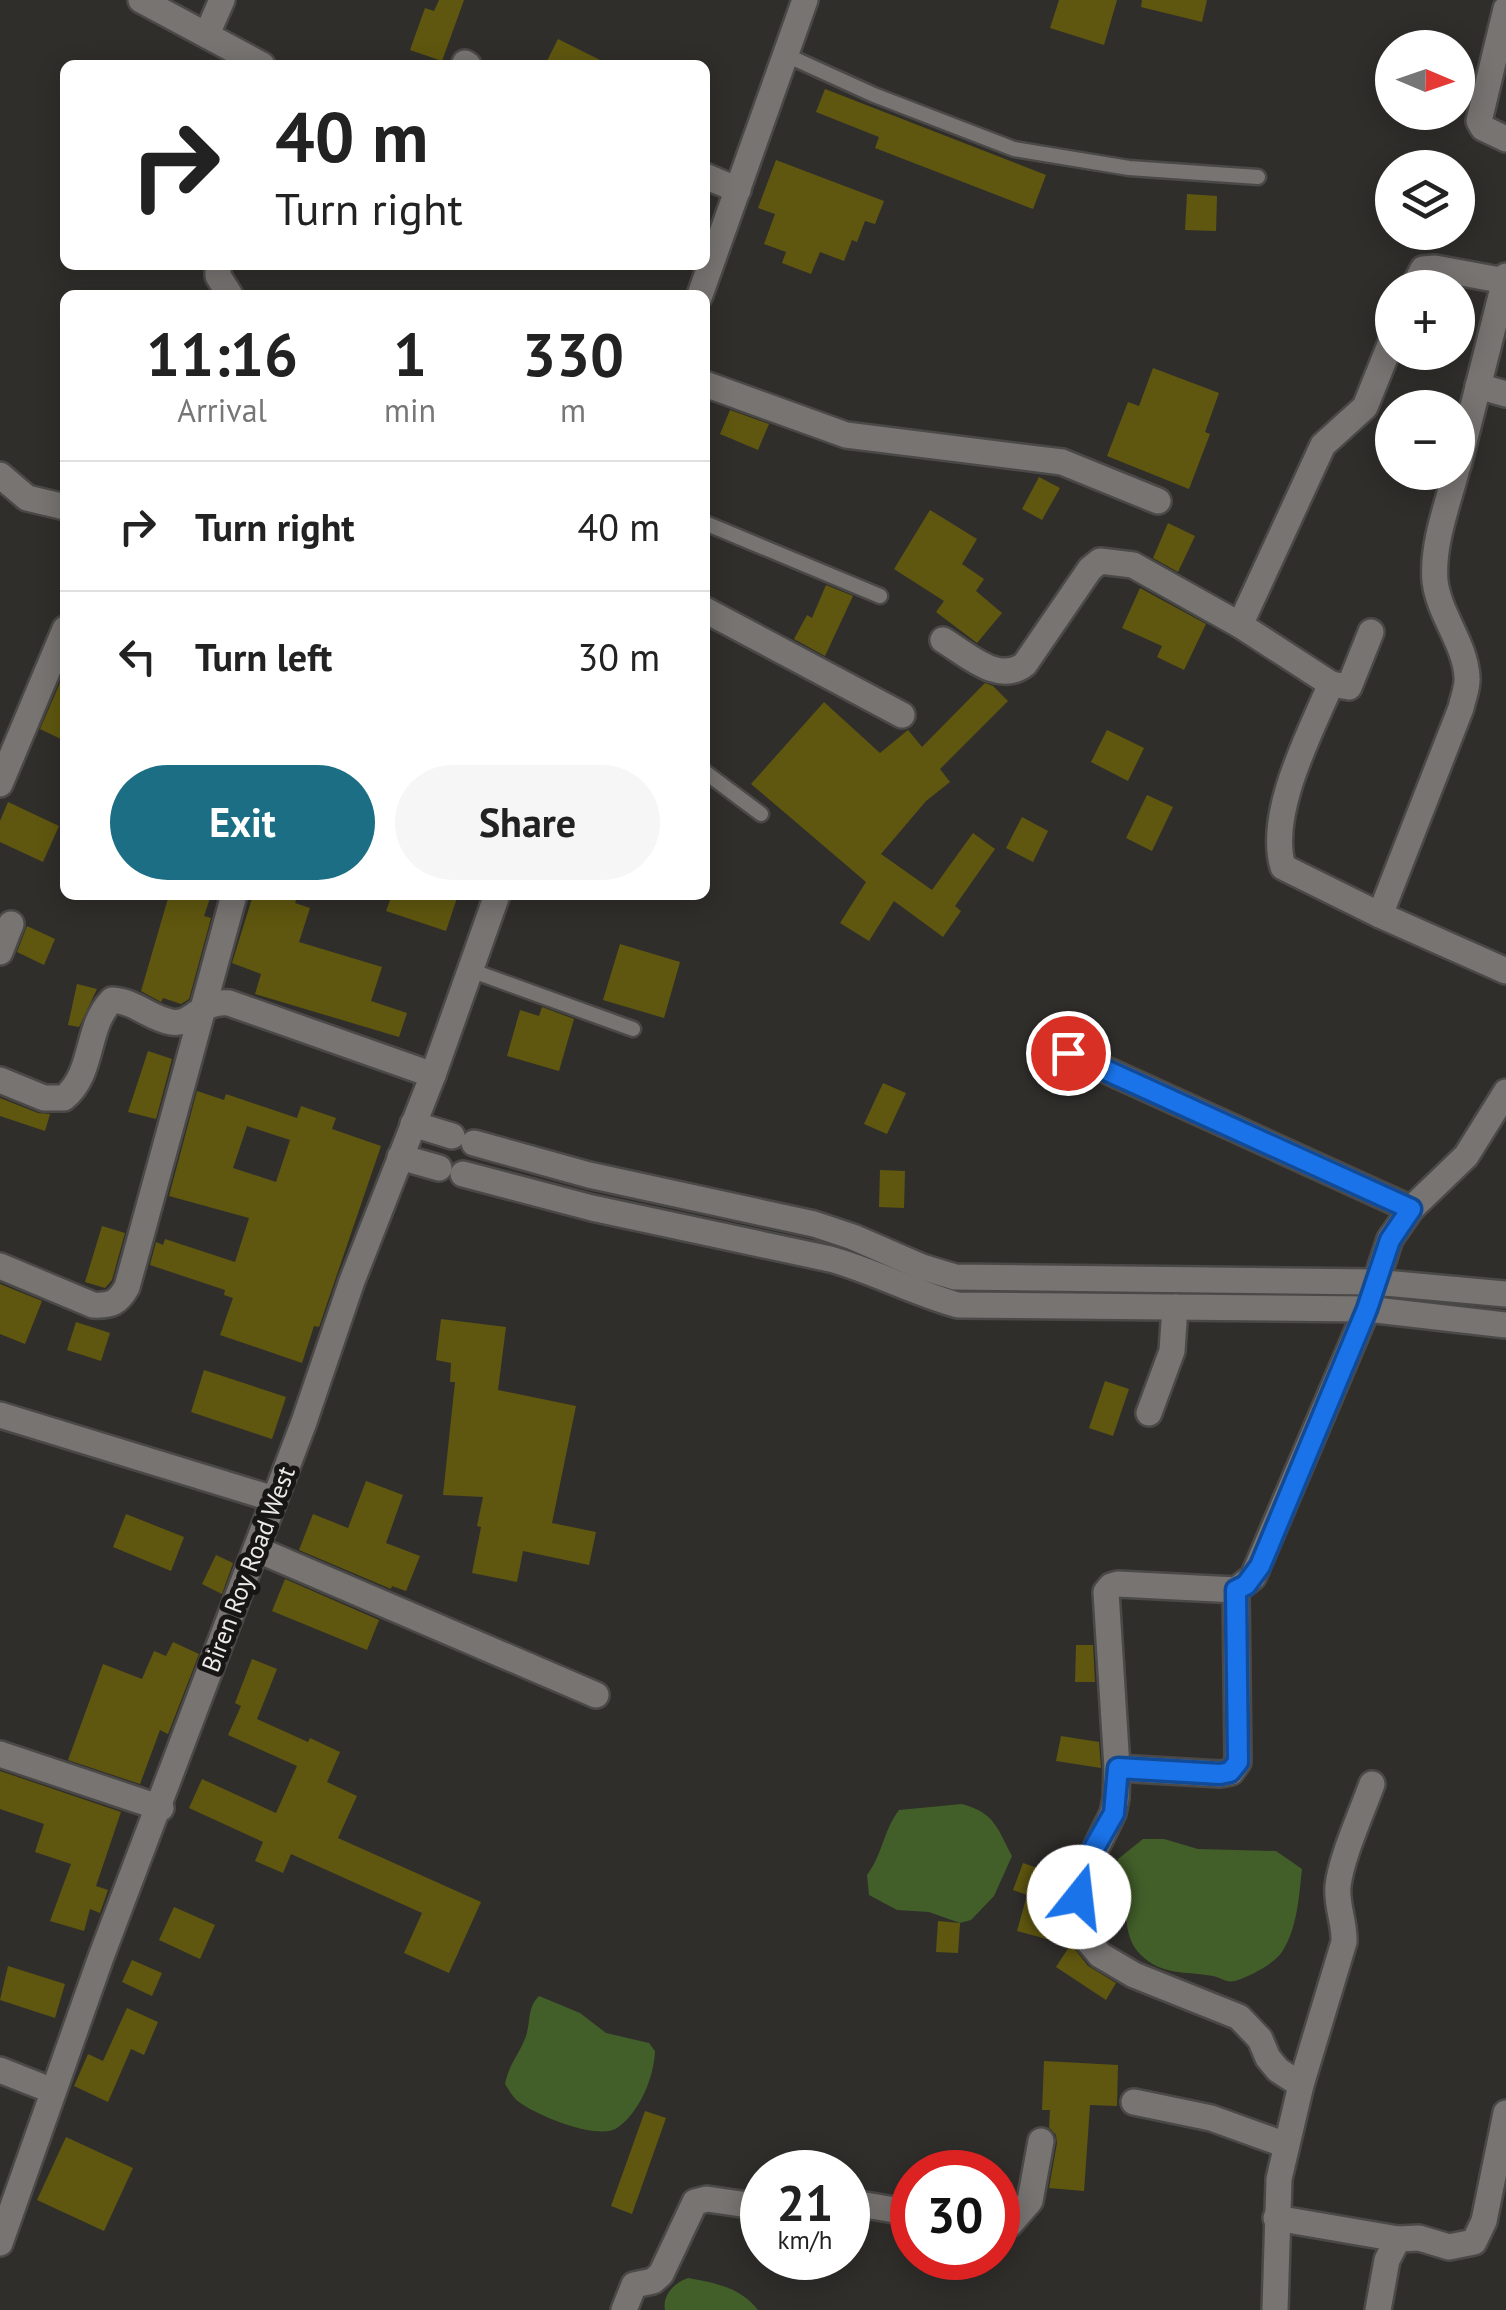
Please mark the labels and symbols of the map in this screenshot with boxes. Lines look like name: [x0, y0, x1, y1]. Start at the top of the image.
north arrow: [1375, 30, 1475, 130]
pin: [1026, 1011, 1111, 1096]
street label: Biren Roy Road West: [194, 1461, 302, 1676]
position arrow: [1027, 1845, 1131, 1949]
speed limit sign: 30: [890, 2150, 1020, 2280]

